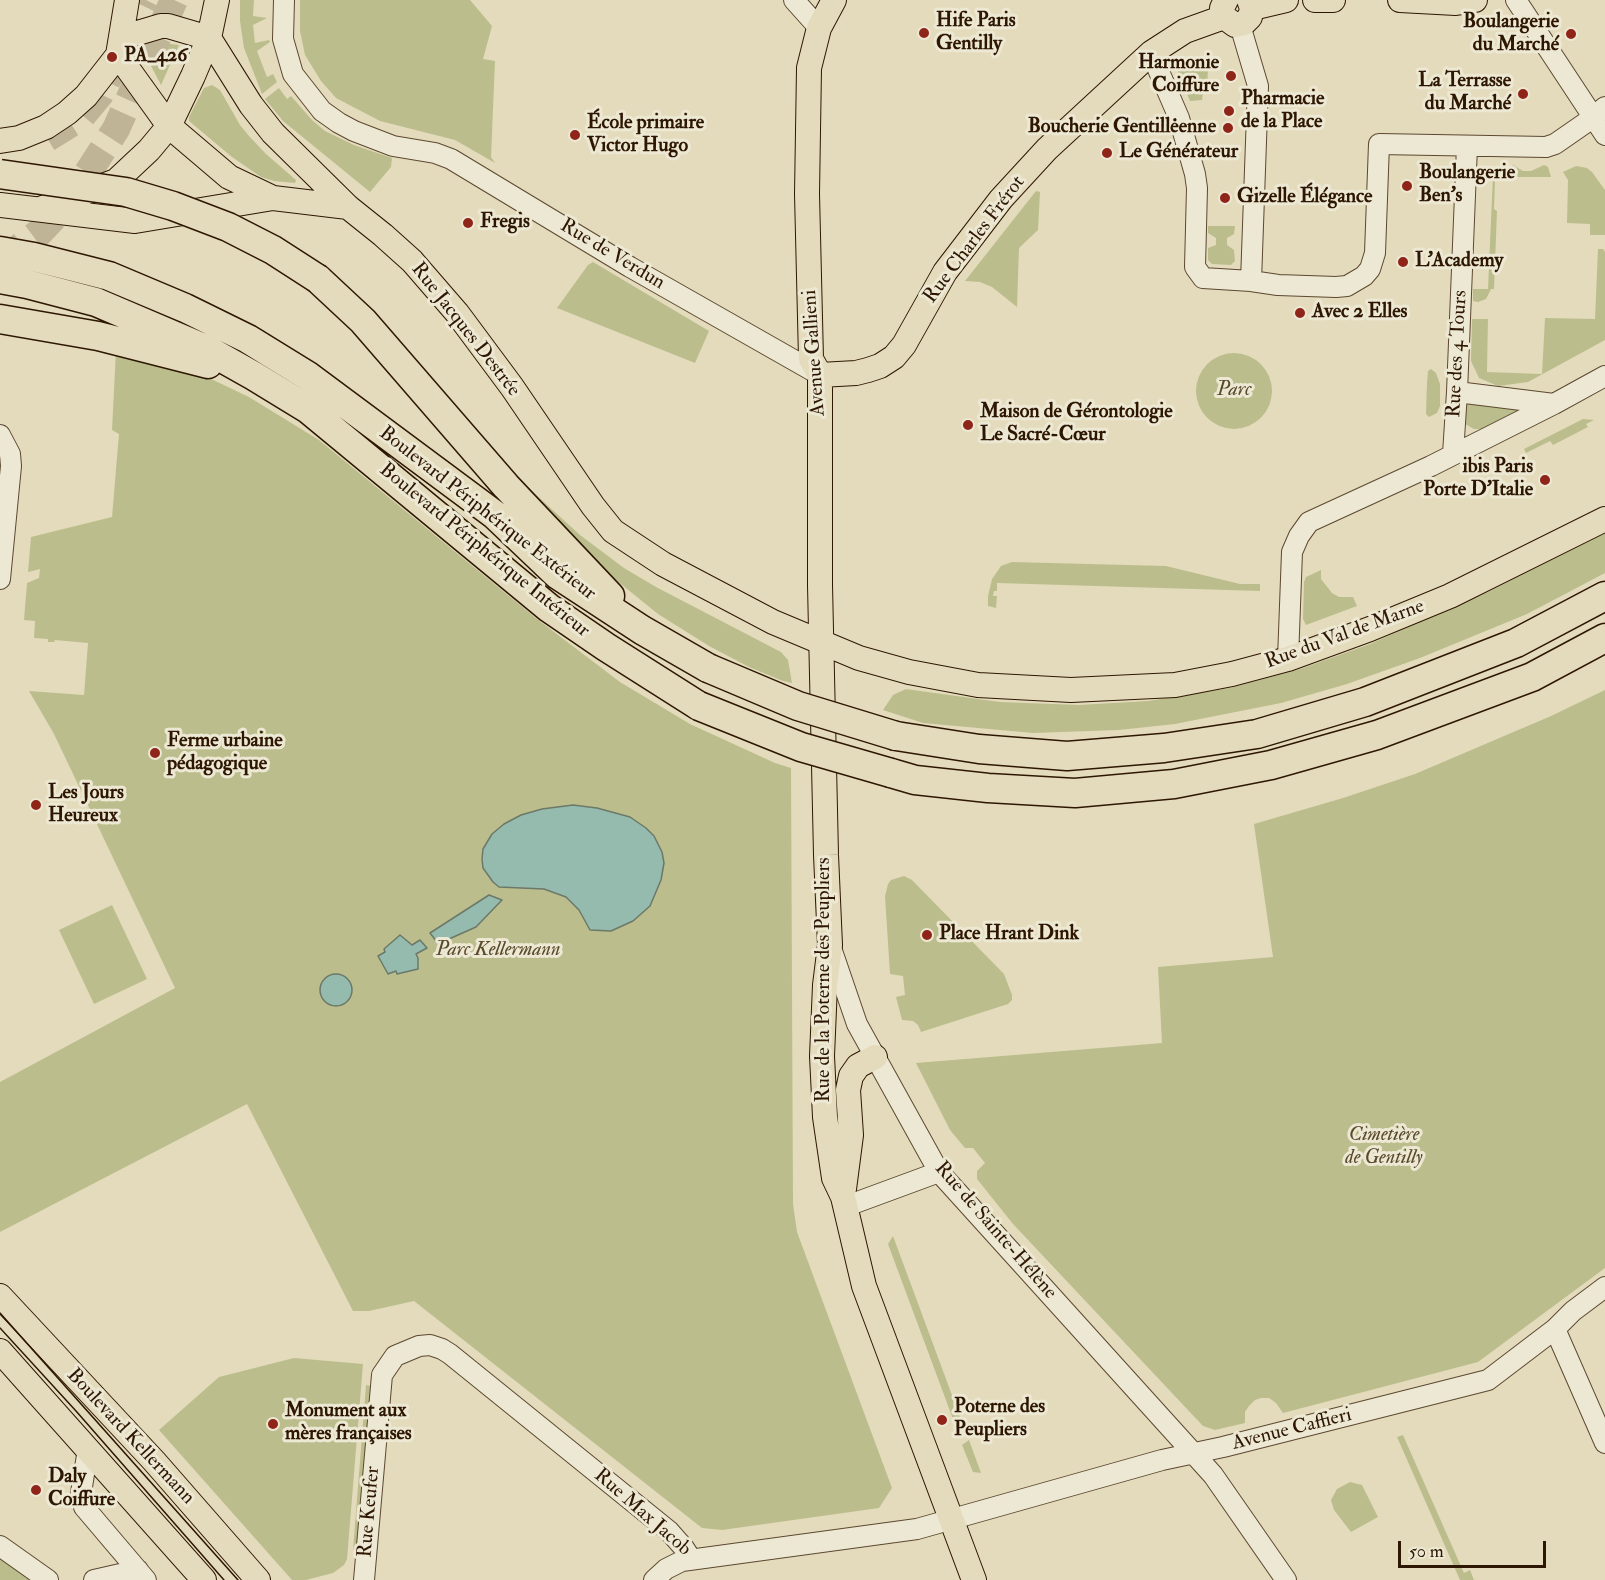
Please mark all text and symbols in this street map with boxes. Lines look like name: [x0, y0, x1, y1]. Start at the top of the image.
place label: Hife Paris Gentilly: [936, 10, 1016, 57]
place label: Boulangerie du Marché: [1463, 11, 1559, 58]
marker: Hife Paris Gentilly: [917, 26, 931, 40]
marker: Boulangerie du Marché: [1564, 27, 1578, 41]
place label: PA_426: [124, 45, 187, 69]
marker: PA_426: [105, 50, 119, 64]
place label: Harmonie Coiffure: [1138, 52, 1219, 99]
marker: Harmonie Coiffure: [1224, 69, 1238, 83]
place label: La Terrasse du Marché: [1418, 70, 1511, 117]
marker: La Terrasse du Marché: [1516, 87, 1530, 101]
place label: Pharmacie de la Place: [1241, 88, 1324, 135]
marker: Pharmacie de la Place: [1222, 104, 1236, 118]
place label: École primaire Victor Hugo: [587, 112, 704, 159]
place label: Boucherie Gentillėenne: [1028, 116, 1216, 140]
marker: Boucherie Gentillėenne: [1221, 121, 1235, 135]
marker: École primaire Victor Hugo: [568, 128, 582, 142]
place label: Le Générateur: [1119, 141, 1238, 165]
marker: Le Générateur: [1100, 146, 1114, 160]
place label: Boulangerie Ben's: [1419, 162, 1515, 209]
street label: Rue Charles Frérot: [919, 171, 1031, 309]
marker: Boulangerie Ben's: [1400, 179, 1414, 193]
place label: Gizelle Élégance: [1237, 186, 1372, 210]
marker: Gizelle Élégance: [1218, 191, 1232, 205]
place label: Fregis: [480, 211, 530, 235]
street label: Rue de Verdun: [555, 214, 669, 296]
marker: Fregis: [461, 216, 475, 230]
place label: L'Academy: [1415, 250, 1503, 274]
marker: L'Academy: [1396, 255, 1410, 269]
street label: Rue Jacques Destrée: [405, 258, 525, 402]
street label: Avenue Gallieni: [799, 289, 831, 417]
street label: Rue des 4 Tours: [1443, 290, 1473, 418]
place label: Avec 2 Elles: [1312, 301, 1407, 325]
marker: Avec 2 Elles: [1293, 306, 1307, 320]
park label: Parc: [1217, 379, 1251, 403]
place label: Maison de Gérontologie Le Sacré-Cœur: [980, 401, 1173, 448]
marker: Maison de Gérontologie Le Sacré-Cœur: [961, 418, 975, 432]
street label: Boulevard Périphérique Extérieur: [374, 422, 600, 606]
place label: ibis Paris Porte D'Italie: [1423, 456, 1533, 503]
street label: Boulevard Périphérique Intérieur: [374, 459, 594, 643]
marker: ibis Paris Porte D'Italie: [1538, 473, 1552, 487]
street label: Rue du Val de Marne: [1262, 595, 1428, 675]
place label: Ferme urbaine pédagogique: [167, 730, 283, 777]
marker: Ferme urbaine pédagogique: [148, 746, 162, 760]
place label: Les Jours Heureux: [48, 782, 124, 829]
marker: Les Jours Heureux: [29, 798, 43, 812]
street label: Rue de la Poterne des Peupliers: [813, 857, 837, 1103]
place label: Place Hrant Dink: [939, 923, 1079, 947]
marker: Place Hrant Dink: [920, 928, 934, 942]
park label: Parc Kellermann: [436, 939, 560, 963]
park label: Cimetière de Gentilly: [1345, 1124, 1423, 1171]
street label: Rue de Sainte-Hélène: [929, 1157, 1061, 1305]
street label: Boulevard Kellermann: [61, 1364, 199, 1510]
place label: Poterne des Peupliers: [954, 1396, 1045, 1443]
place label: Monument aux mères françaises: [285, 1400, 412, 1447]
street label: Avenue Caffieri: [1230, 1404, 1354, 1456]
marker: Poterne des Peupliers: [935, 1413, 949, 1427]
marker: Monument aux mères françaises: [266, 1417, 280, 1431]
street label: Rue Max Jacob: [589, 1464, 695, 1562]
street label: Rue Keufer: [354, 1465, 386, 1559]
place label: Daly Coiffure: [48, 1466, 115, 1513]
marker: Daly Coiffure: [29, 1483, 43, 1497]
scale bar: [1401, 1529, 1550, 1567]
text: 50 m: [1409, 1540, 1444, 1563]

